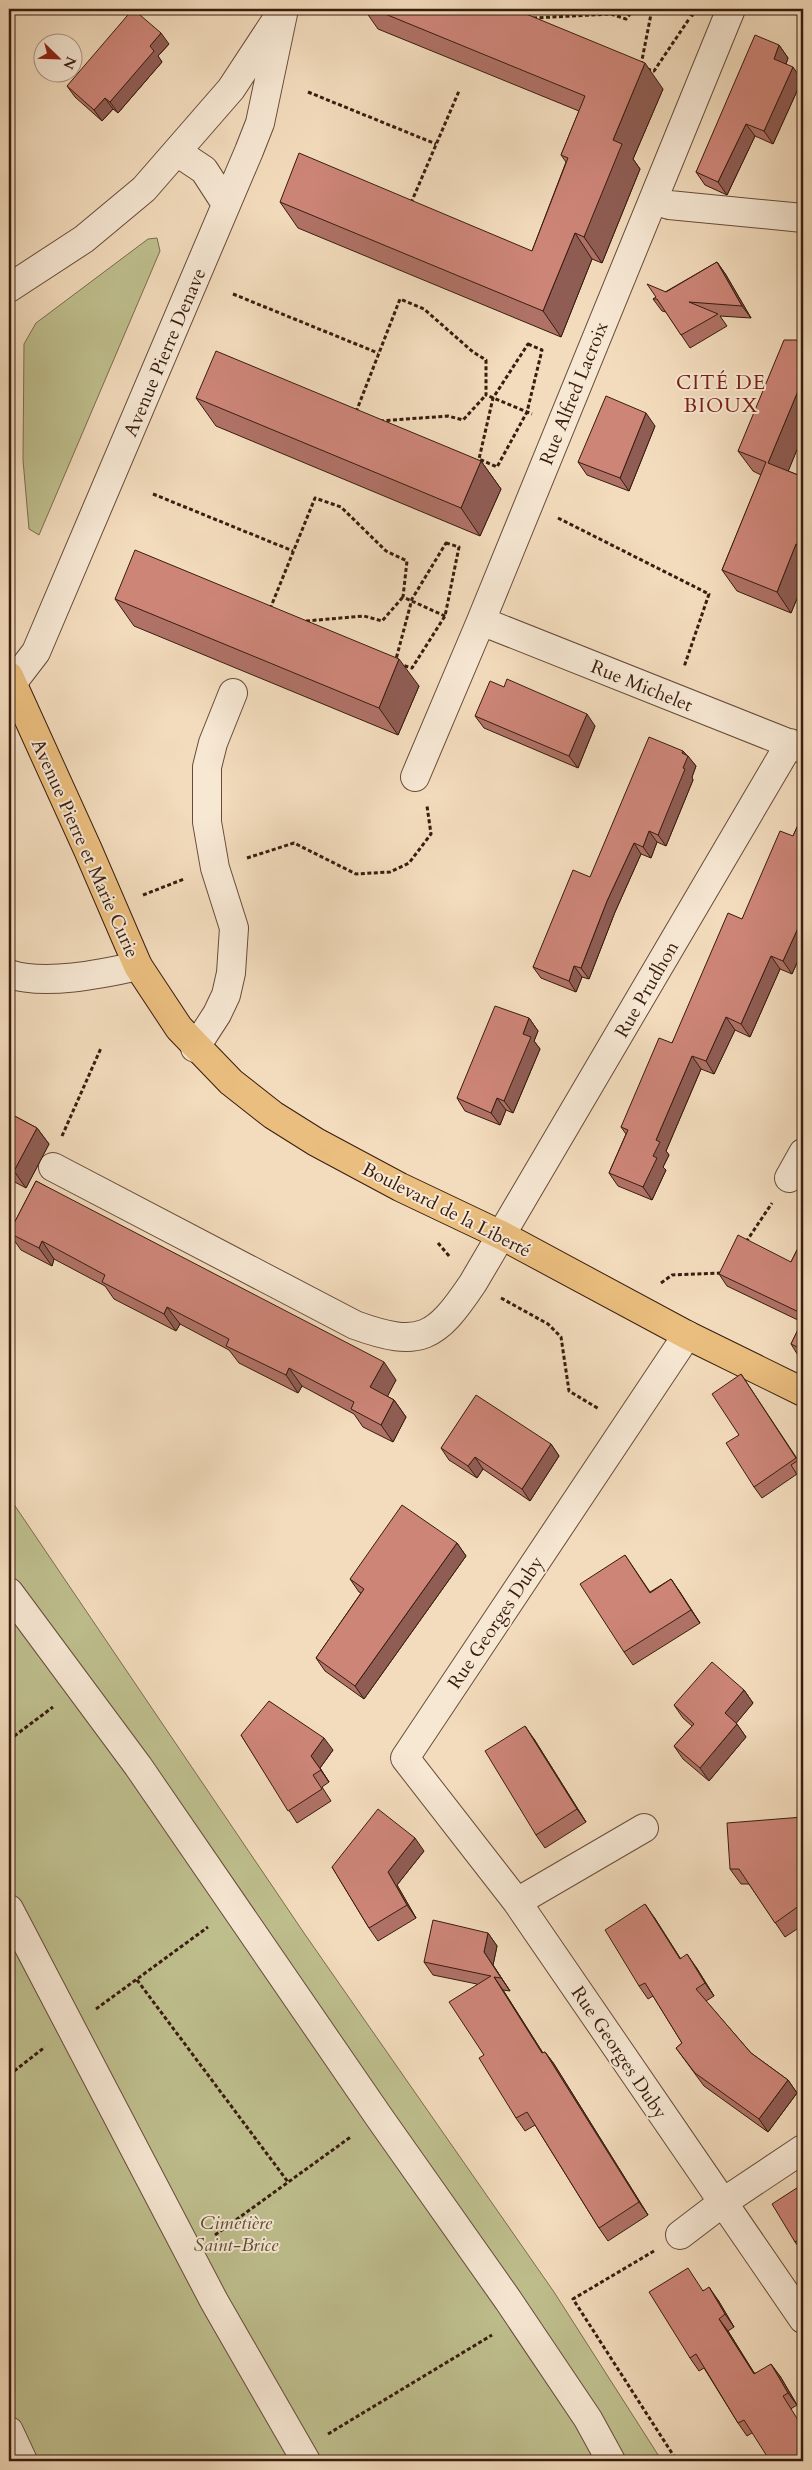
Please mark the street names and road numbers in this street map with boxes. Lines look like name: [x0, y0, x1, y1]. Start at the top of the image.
street label: Avenue Pierre Denave: [118, 264, 212, 441]
street label: Rue Alfred Lacroix: [533, 317, 615, 469]
street label: Rue Michelet: [587, 654, 696, 718]
street label: Avenue Pierre et Marie Curie: [25, 735, 145, 962]
street label: Rue Prudhon: [609, 936, 685, 1043]
street label: Boulevard de la Liberté: [358, 1156, 535, 1264]
street label: Rue Georges Duby: [442, 1551, 550, 1694]
street label: Rue Georges Duby: [565, 1981, 673, 2124]

